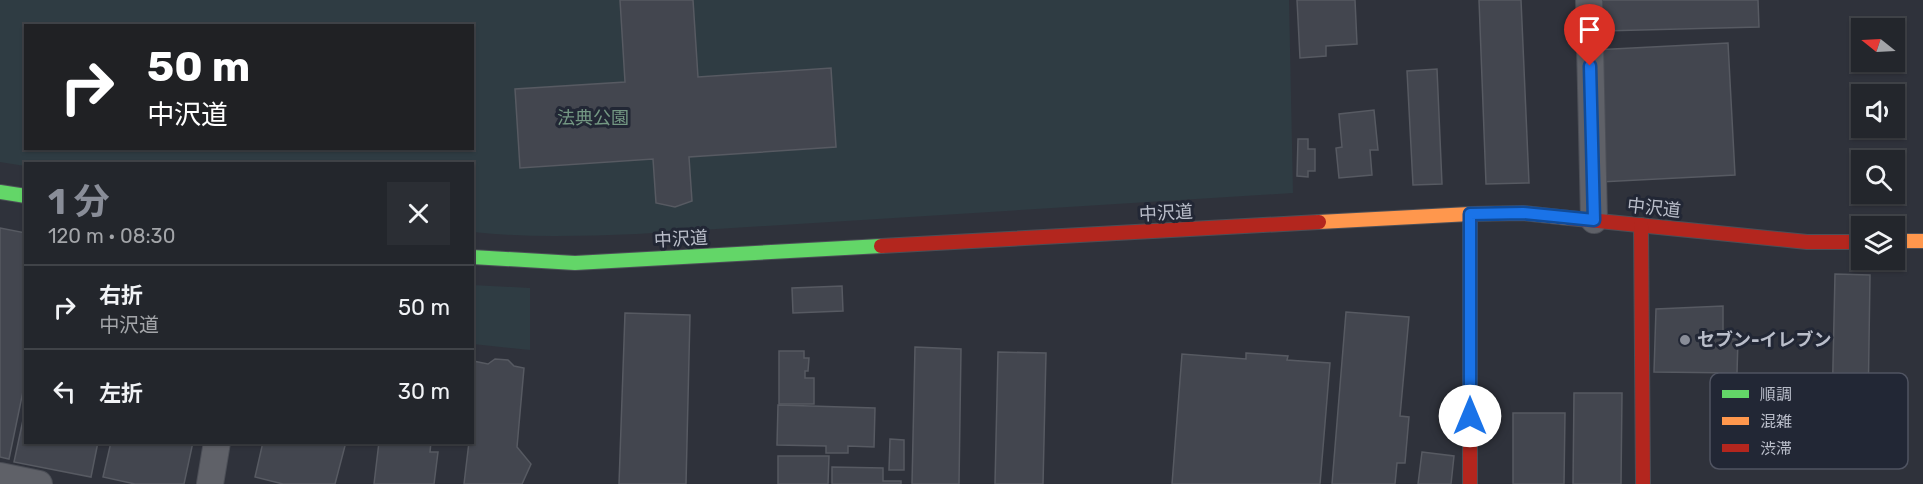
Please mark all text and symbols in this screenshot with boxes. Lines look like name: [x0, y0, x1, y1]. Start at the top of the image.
pin: [1564, 4, 1615, 66]
icon: arrive: [1573, 13, 1606, 46]
north arrow: [1851, 18, 1905, 72]
map controls: [1851, 18, 1905, 270]
text: 50 m: [147, 42, 250, 92]
icon: right: [48, 48, 126, 126]
button: sound: [1851, 84, 1905, 138]
text: 中沢道: [147, 99, 228, 131]
park label: 法典公園: [557, 107, 629, 129]
button: search: [1851, 150, 1905, 204]
text: 1 分: [48, 180, 110, 223]
button: close: [387, 182, 450, 245]
street label: 中沢道: [1626, 194, 1682, 222]
street label: 中沢道: [1138, 201, 1194, 225]
button: layers: [1851, 216, 1905, 270]
text: 120 m · 08:30: [48, 224, 175, 248]
street label: 中沢道: [653, 227, 709, 251]
text: 右折: [99, 282, 143, 309]
icon: right: [48, 291, 81, 324]
text: 50 m: [398, 294, 450, 321]
text: 中沢道: [99, 313, 159, 337]
place label: セブン-イレブン: [1697, 329, 1832, 351]
marker: セブン-イレブン: [1678, 333, 1692, 347]
legend: [1710, 373, 1908, 469]
icon: left: [48, 375, 81, 408]
text: 30 m: [398, 378, 450, 405]
text: 左折: [99, 380, 143, 407]
position arrow: [1438, 384, 1502, 448]
text: 順調: [1760, 385, 1792, 404]
text: 混雑: [1760, 412, 1792, 431]
text: 渋滞: [1760, 439, 1792, 458]

